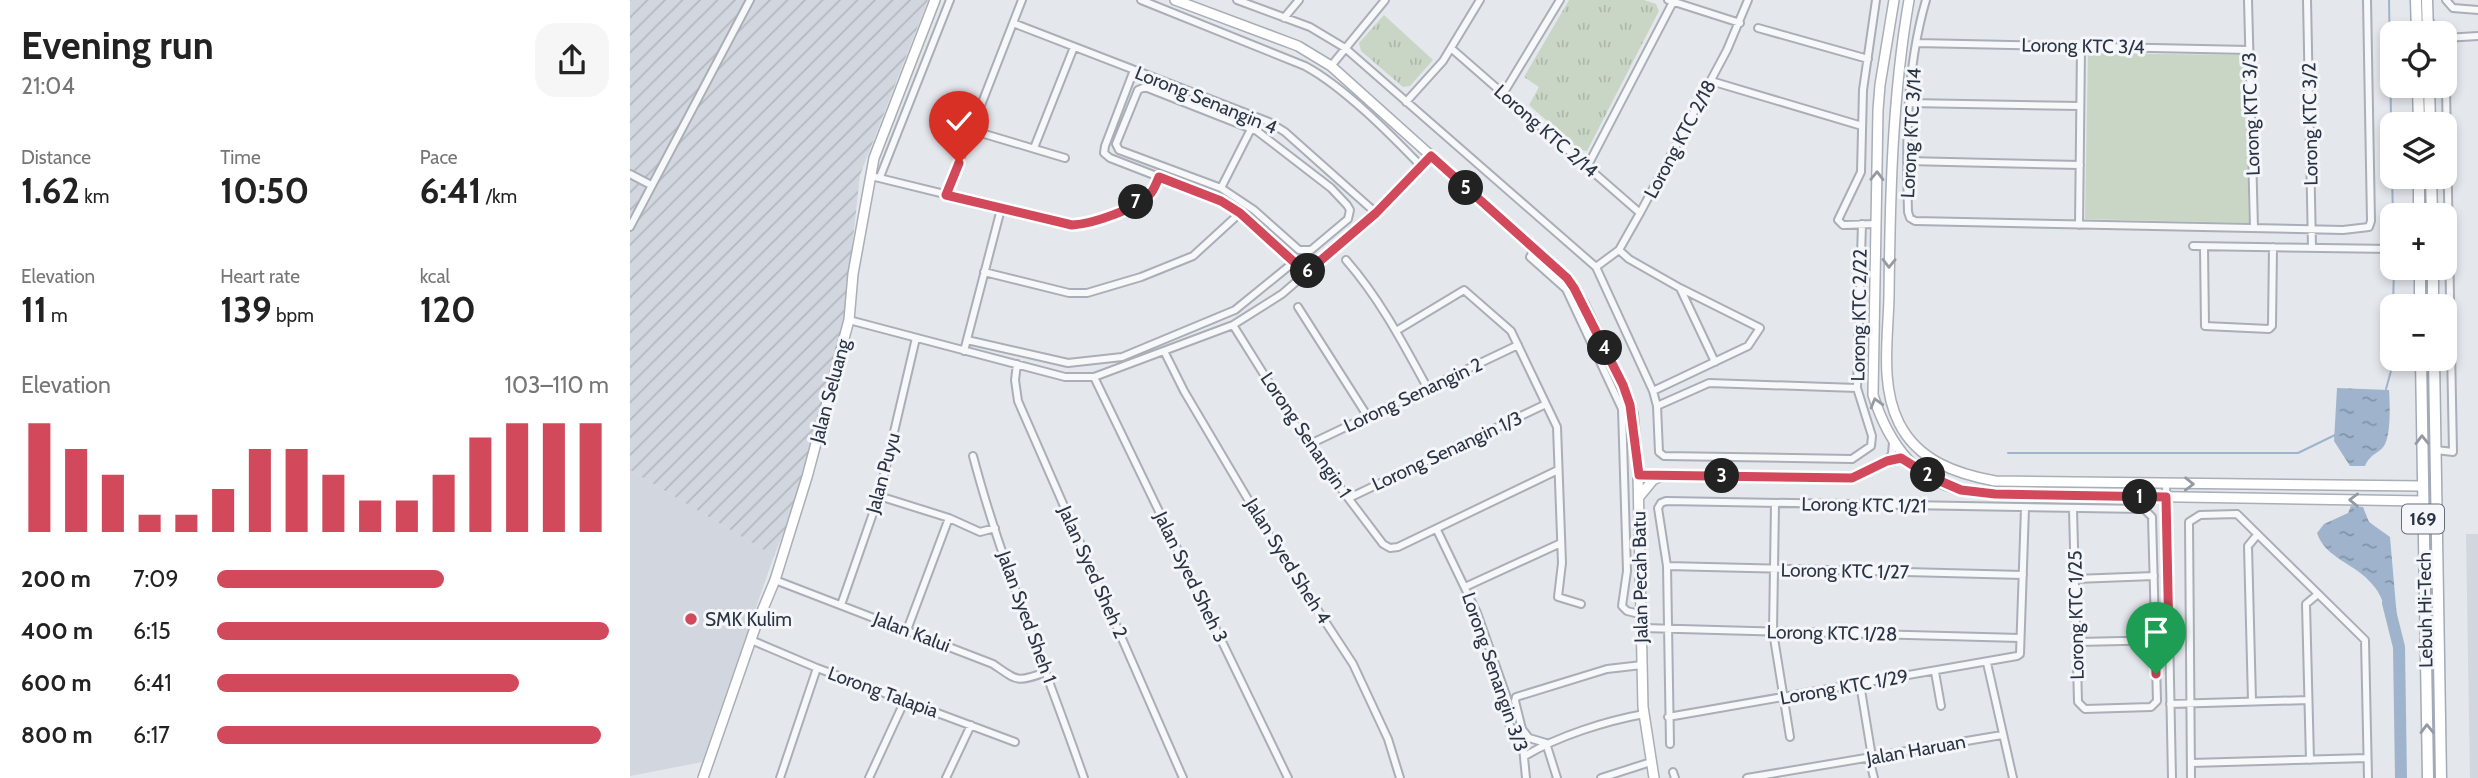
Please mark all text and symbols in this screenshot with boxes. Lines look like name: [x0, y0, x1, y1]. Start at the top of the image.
map controls: [2380, 21, 2457, 371]
button: locate: [2380, 21, 2457, 98]
text: Evening run: [21, 22, 214, 69]
button: share: [535, 23, 609, 97]
street label: Lorong KTC 3/4: [2021, 33, 2145, 59]
street label: Lorong KTC 3/3: [2237, 52, 2265, 176]
street label: Lorong Senangin 4: [1132, 61, 1280, 139]
street label: Lorong KTC 3/2: [2297, 62, 2323, 186]
street label: Lorong KTC 3/14: [1896, 67, 1926, 199]
text: 21:04: [21, 72, 75, 100]
street label: Lorong KTC 2/18: [1639, 76, 1721, 202]
street label: Lorong KTC 2/14: [1489, 80, 1603, 182]
pin: [929, 91, 989, 163]
icon: check: [940, 102, 978, 140]
button: layers: [2380, 112, 2457, 189]
text: Distance: [21, 146, 91, 169]
text: Time: [220, 146, 261, 169]
text: Pace: [420, 146, 458, 169]
text: 1.62: [21, 169, 80, 212]
text: 10:50: [220, 169, 309, 212]
text: 6:41: [420, 169, 481, 212]
pin: 5: [1448, 170, 1484, 206]
one-way arrow: [1869, 171, 1885, 181]
text: 5: [1460, 176, 1471, 199]
pin: 7: [1119, 184, 1154, 220]
text: km: [80, 185, 109, 208]
text: /km: [481, 185, 517, 208]
text: 7: [1131, 190, 1140, 213]
button: +: [2380, 203, 2457, 280]
street label: Lorong KTC 2/22: [1846, 248, 1872, 382]
pin: 6: [1290, 254, 1326, 288]
one-way arrow: [1881, 258, 1897, 269]
text: 6: [1302, 259, 1313, 282]
text: Elevation: [21, 265, 95, 288]
text: Heart rate: [220, 265, 300, 288]
text: kcal: [420, 265, 450, 288]
text: 11: [21, 288, 47, 331]
text: 139: [220, 288, 272, 331]
text: 120: [420, 288, 476, 331]
button: −: [2380, 294, 2457, 371]
text: m: [47, 304, 68, 327]
text: bpm: [272, 304, 314, 327]
pin: 4: [1588, 330, 1622, 366]
street label: Jalan Seluang: [805, 336, 855, 446]
text: 4: [1599, 336, 1610, 359]
street label: Lorong Senangin 2: [1340, 353, 1486, 437]
street label: Lorong Senangin 1: [1256, 368, 1356, 502]
text: Elevation: [21, 371, 111, 399]
text: 103–110 m: [504, 371, 609, 399]
one-way arrow: [1870, 398, 1885, 410]
street label: Lorong Senangin 1/3: [1368, 406, 1526, 496]
street label: Jalan Puyu: [861, 430, 905, 517]
one-way arrow: [2414, 434, 2430, 445]
pin: 3: [1704, 458, 1740, 494]
pin: 2: [1910, 458, 1946, 492]
text: 2: [1922, 463, 1933, 486]
text: 3: [1716, 464, 1727, 487]
one-way arrow: [2183, 477, 2194, 492]
pin: 1: [2122, 480, 2158, 514]
text: 1: [2136, 485, 2143, 508]
street label: Lorong KTC 1/21: [1801, 492, 1927, 518]
one-way arrow: [2349, 492, 2359, 508]
street label: Jalan Syed Sheh 4: [1240, 493, 1336, 628]
street label: Jalan Syed Sheh 2: [1053, 501, 1132, 642]
road number: 169: [2402, 504, 2444, 534]
street label: Jalan Syed Sheh 3: [1149, 507, 1233, 646]
street label: Jalan Pecah Batu: [1627, 511, 1653, 644]
street label: Jalan Syed Sheh 1: [992, 547, 1062, 686]
street label: Lorong KTC 1/25: [2063, 550, 2089, 680]
street label: Lebuh Hi-Tech: [2412, 552, 2438, 668]
street label: Lorong KTC 1/27: [1781, 558, 1910, 584]
text: 200 m: [21, 565, 91, 593]
text: 7:09: [133, 565, 178, 593]
street label: Lorong Senangin 3/3: [1457, 589, 1533, 755]
pin: [2126, 602, 2186, 674]
street label: Jalan Kalui: [869, 606, 954, 657]
place label: SMK Kulim: [705, 608, 792, 631]
marker: SMK Kulim: [683, 611, 699, 627]
icon: arrive: [2137, 613, 2175, 651]
text: 400 m: [21, 617, 93, 645]
text: 6:15: [133, 617, 171, 645]
street label: Lorong KTC 1/28: [1767, 620, 1897, 646]
street label: Lorong Talapia: [825, 661, 941, 723]
street label: Lorong KTC 1/29: [1778, 664, 1910, 710]
text: 600 m: [21, 669, 92, 697]
text: 6:41: [133, 669, 172, 697]
text: 800 m: [21, 721, 93, 749]
text: 6:17: [133, 721, 170, 749]
one-way arrow: [2419, 723, 2435, 734]
street label: Jalan Haruan: [1864, 730, 1967, 770]

